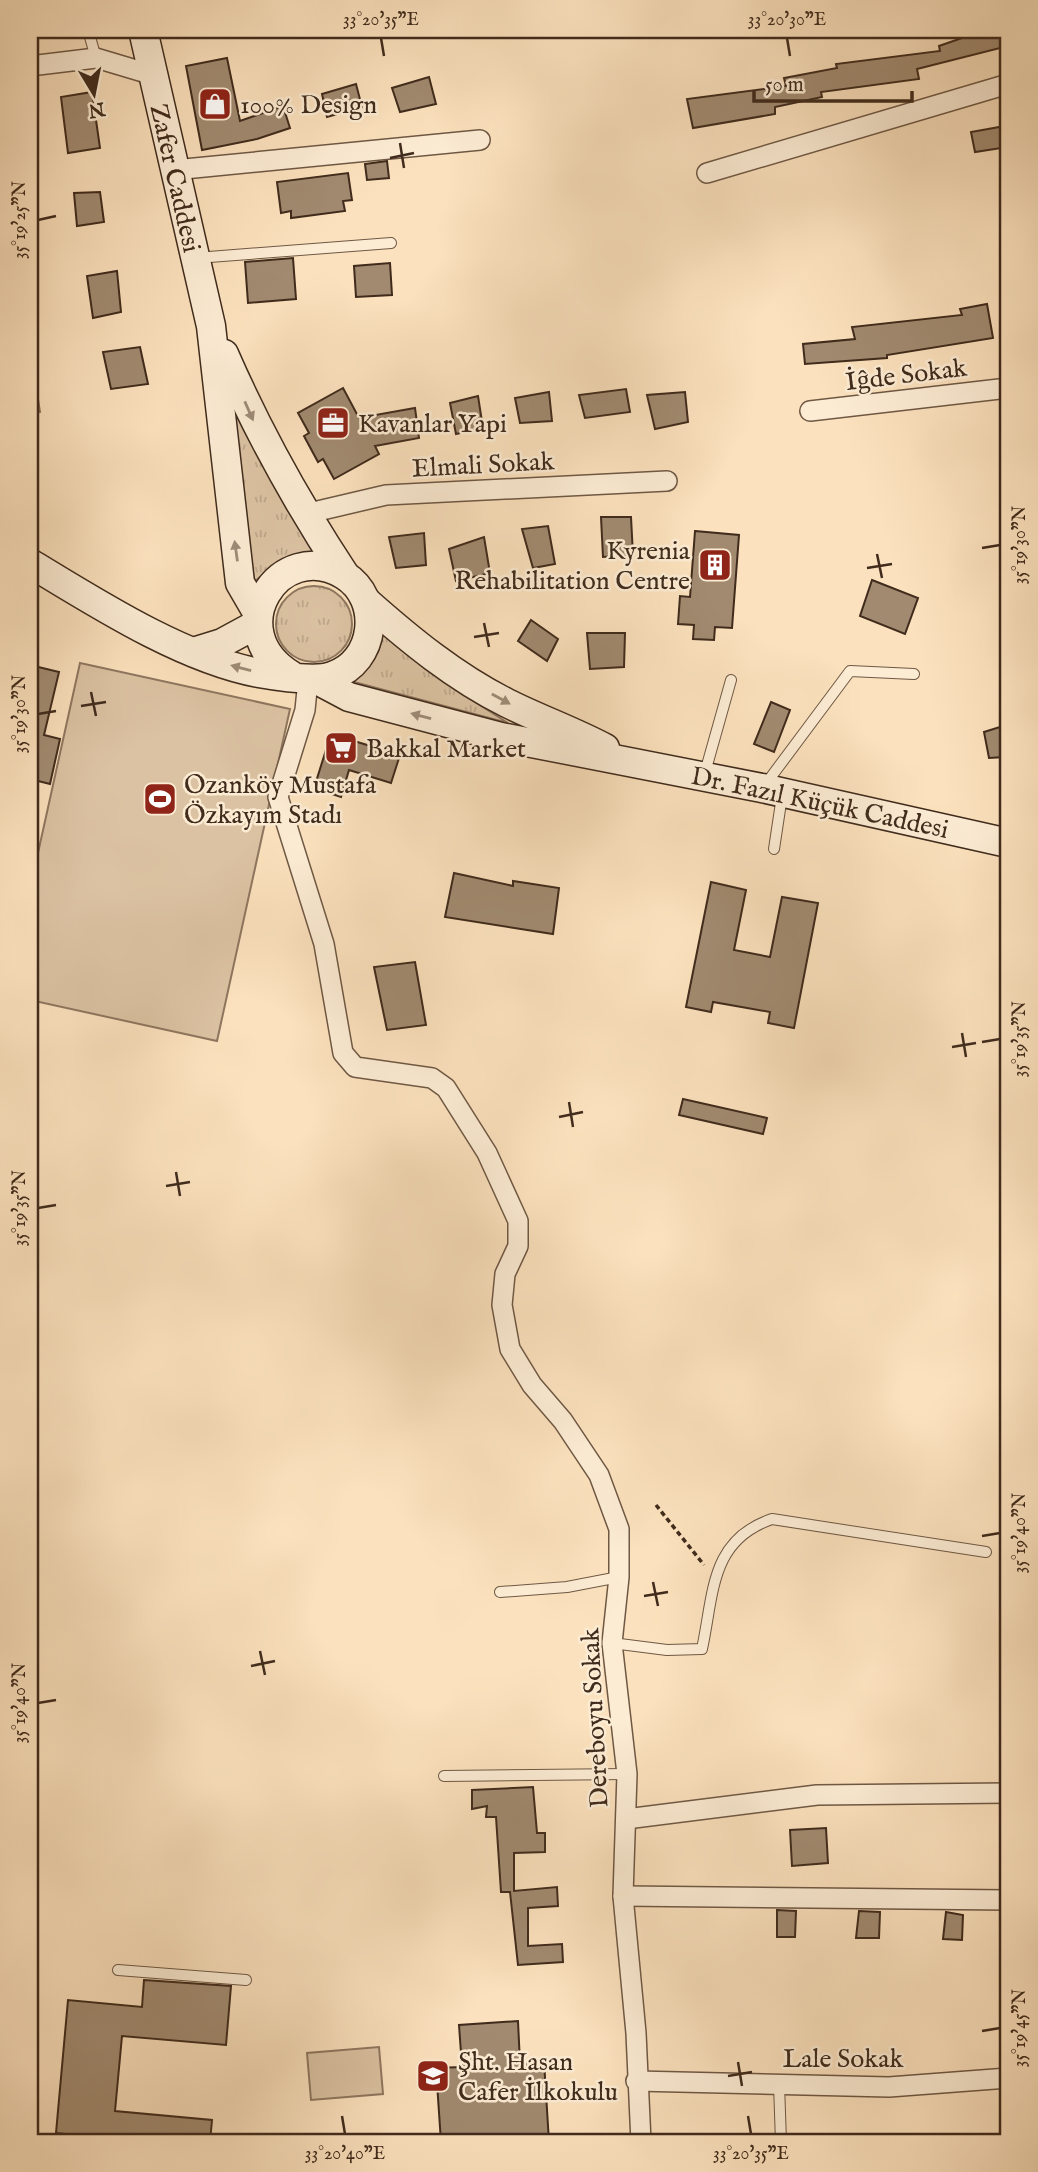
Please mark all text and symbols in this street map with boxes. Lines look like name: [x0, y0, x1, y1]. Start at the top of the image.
text: 33°20'35"E: [343, 9, 419, 32]
text: 33°20'30"E: [748, 9, 826, 32]
north arrow: [60, 60, 130, 130]
scale bar: [754, 60, 912, 104]
text: 50 m: [765, 72, 804, 99]
shop icon: 100% Design: [196, 85, 234, 123]
place label: 100% Design: [240, 89, 377, 122]
text: N: [86, 95, 108, 122]
street label: Zafer Caddesi: [141, 101, 208, 256]
text: 35°19'25"N: [9, 181, 32, 259]
street label: İĝde Sokak: [844, 352, 970, 399]
one-way arrow: [243, 401, 255, 421]
office icon: Kavanlar Yapi: [314, 404, 352, 442]
place label: Kavanlar Yapi: [358, 408, 507, 441]
street label: Elmali Sokak: [411, 445, 556, 486]
text: 35°19'30"N: [1009, 505, 1032, 584]
place label: Kyrenia Rehabilitation Centre: [455, 535, 691, 598]
one-way arrow: [230, 539, 241, 561]
building icon: Kyrenia Rehabilitation Centre: [696, 546, 734, 584]
one-way arrow: [230, 662, 252, 673]
text: 35°19'30"N: [9, 674, 32, 753]
one-way arrow: [492, 693, 511, 705]
one-way arrow: [410, 710, 432, 721]
supermarket icon: Bakkal Market: [322, 729, 360, 767]
place label: Bakkal Market: [366, 733, 526, 766]
street label: Dr. Fazıl Küçük Caddesi: [688, 760, 952, 847]
place label: Ozanköy Mustafa Özkayım Stadı: [184, 769, 377, 832]
sports icon: Ozanköy Mustafa Özkayım Stadı: [141, 780, 179, 818]
text: 35°19'35"N: [1009, 1000, 1032, 1077]
text: 35°19'35"N: [9, 1169, 32, 1246]
text: 35°19'40"N: [1009, 1492, 1032, 1573]
street label: Dereboyu Sokak: [574, 1626, 617, 1809]
text: 35°19'40"N: [9, 1662, 32, 1743]
text: 35°19'45"N: [1009, 1988, 1032, 2067]
street label: Lale Sokak: [783, 2043, 904, 2076]
place label: Şht. Hasan Cafer İlkokulu: [458, 2046, 618, 2109]
school or university icon: Şht. Hasan Cafer İlkokulu: [414, 2057, 452, 2095]
text: 33°20'40"E: [305, 2143, 385, 2166]
text: 33°20'35"E: [713, 2143, 789, 2166]

